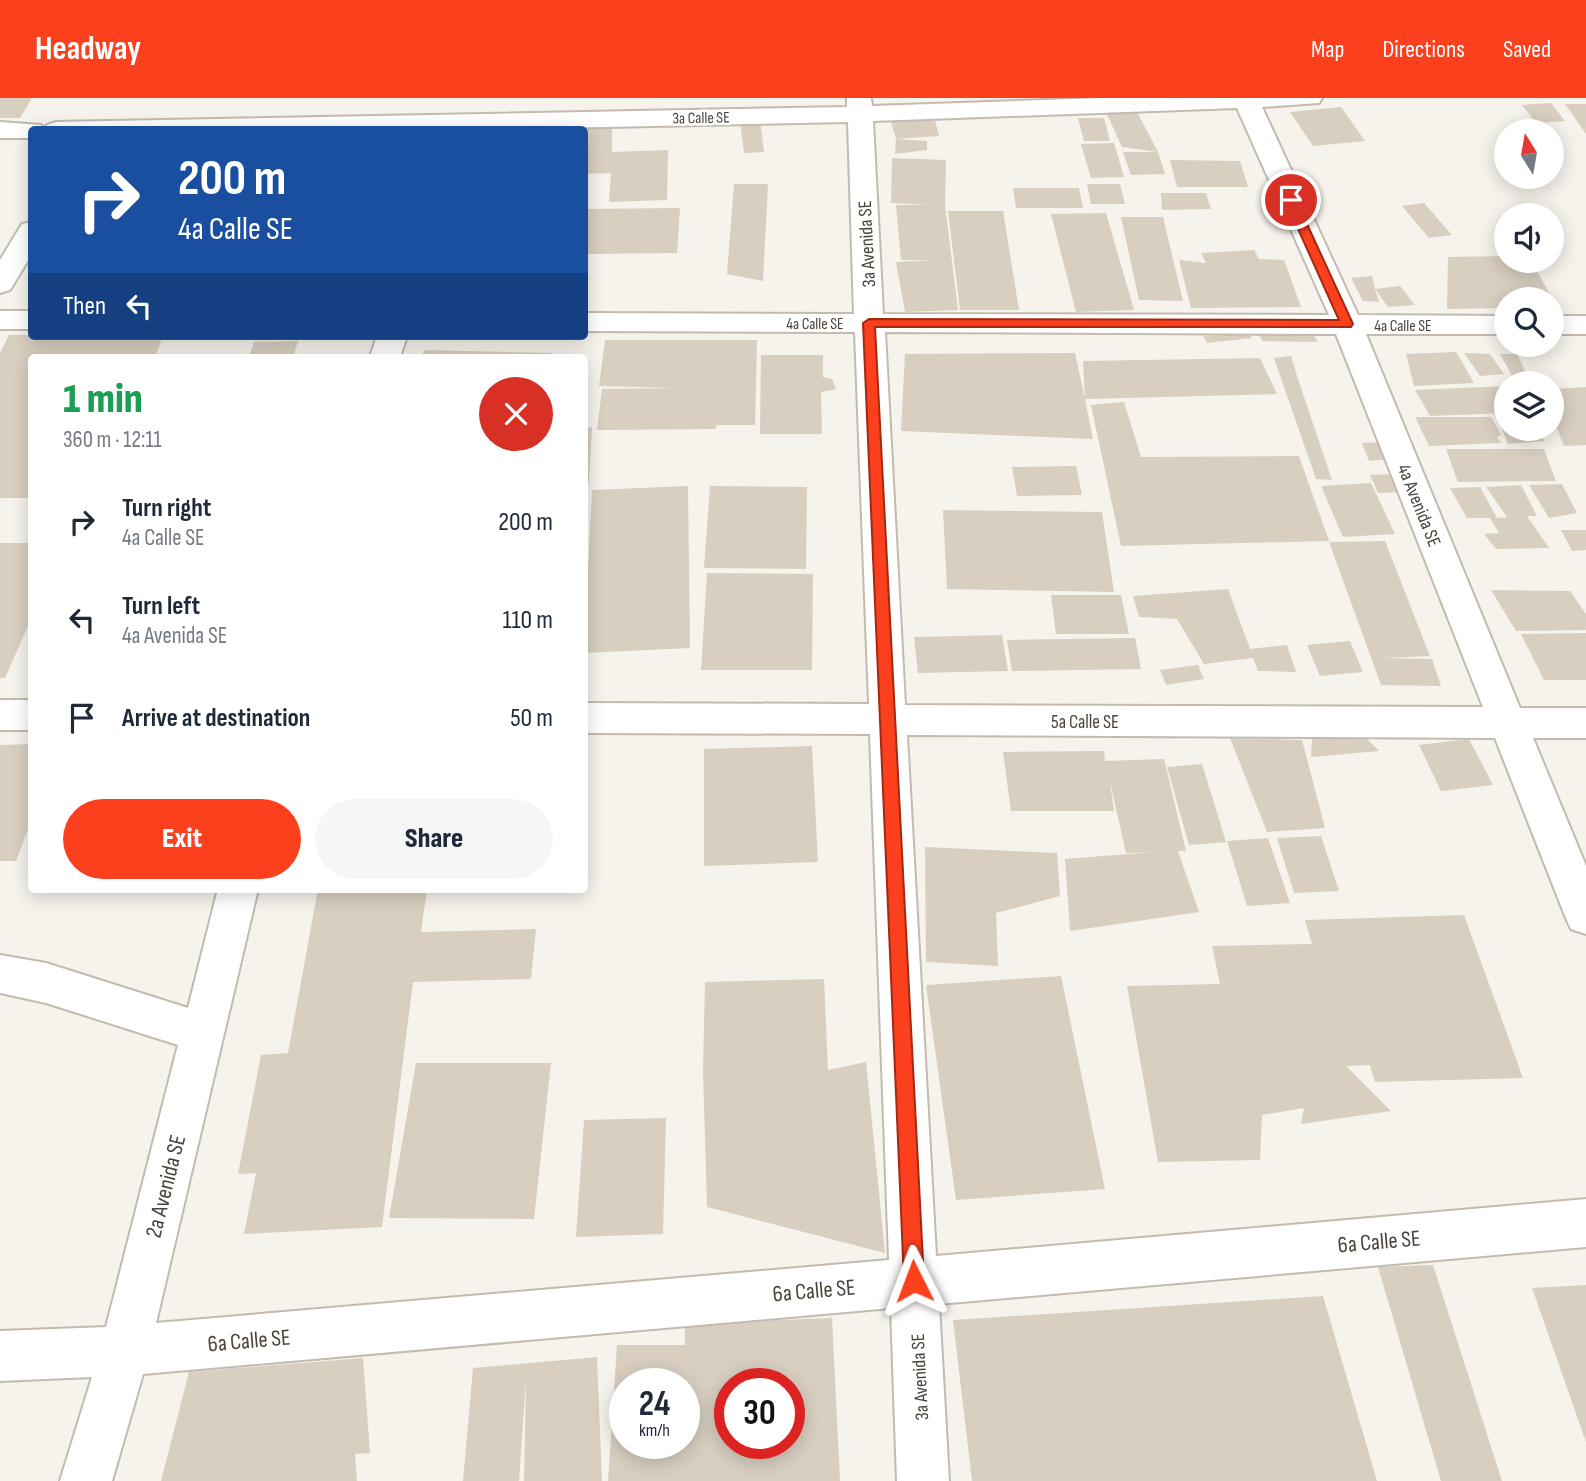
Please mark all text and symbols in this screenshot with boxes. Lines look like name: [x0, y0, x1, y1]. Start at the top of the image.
text: Headway: [35, 29, 141, 69]
text: Map: [1311, 35, 1344, 64]
text: Directions: [1382, 35, 1465, 64]
text: Saved: [1503, 35, 1551, 64]
street label: 3a Calle SE: [672, 109, 730, 128]
north arrow: [1494, 119, 1564, 189]
map controls: [1494, 119, 1564, 441]
text: 200 m: [178, 150, 286, 209]
icon: right: [63, 154, 154, 245]
pin: [1261, 170, 1321, 230]
icon: arrive: [1272, 181, 1310, 219]
street label: 3a Avenida SE: [854, 200, 881, 288]
button: sound: [1494, 203, 1564, 273]
text: 4a Calle SE: [178, 210, 293, 249]
icon: left: [120, 287, 158, 325]
button: search: [1494, 287, 1564, 357]
text: Then: [63, 291, 106, 322]
street label: 4a Calle SE: [786, 315, 844, 334]
street label: 4a Calle SE: [1374, 317, 1432, 336]
button: layers: [1494, 371, 1564, 441]
text: 1 min: [63, 374, 143, 425]
button: close: [479, 377, 553, 451]
text: 360 m · 12:11: [63, 426, 162, 454]
street label: 4a Avenida SE: [1392, 461, 1446, 550]
text: Turn right: [122, 493, 211, 524]
icon: right: [63, 503, 101, 541]
text: 200 m: [498, 507, 553, 538]
text: 4a Calle SE: [122, 524, 205, 552]
text: Turn left: [122, 591, 200, 622]
icon: left: [63, 601, 101, 639]
text: 110 m: [502, 605, 553, 636]
text: 4a Avenida SE: [122, 622, 227, 650]
icon: arrive: [63, 699, 101, 737]
text: Arrive at destination: [122, 703, 310, 734]
text: 50 m: [510, 703, 553, 734]
street label: 5a Calle SE: [1051, 711, 1119, 734]
button: Exit: [63, 799, 301, 879]
button: Share: [315, 799, 553, 879]
street label: 2a Avenida SE: [140, 1132, 192, 1241]
street label: 6a Calle SE: [1337, 1224, 1422, 1260]
position arrow: [877, 1244, 951, 1318]
street label: 6a Calle SE: [772, 1273, 857, 1309]
street label: 6a Calle SE: [207, 1323, 292, 1359]
street label: 3a Avenida SE: [907, 1333, 934, 1421]
speed limit sign: 30: [714, 1368, 805, 1459]
text: 24: [639, 1383, 670, 1426]
text: km/h: [639, 1420, 670, 1441]

